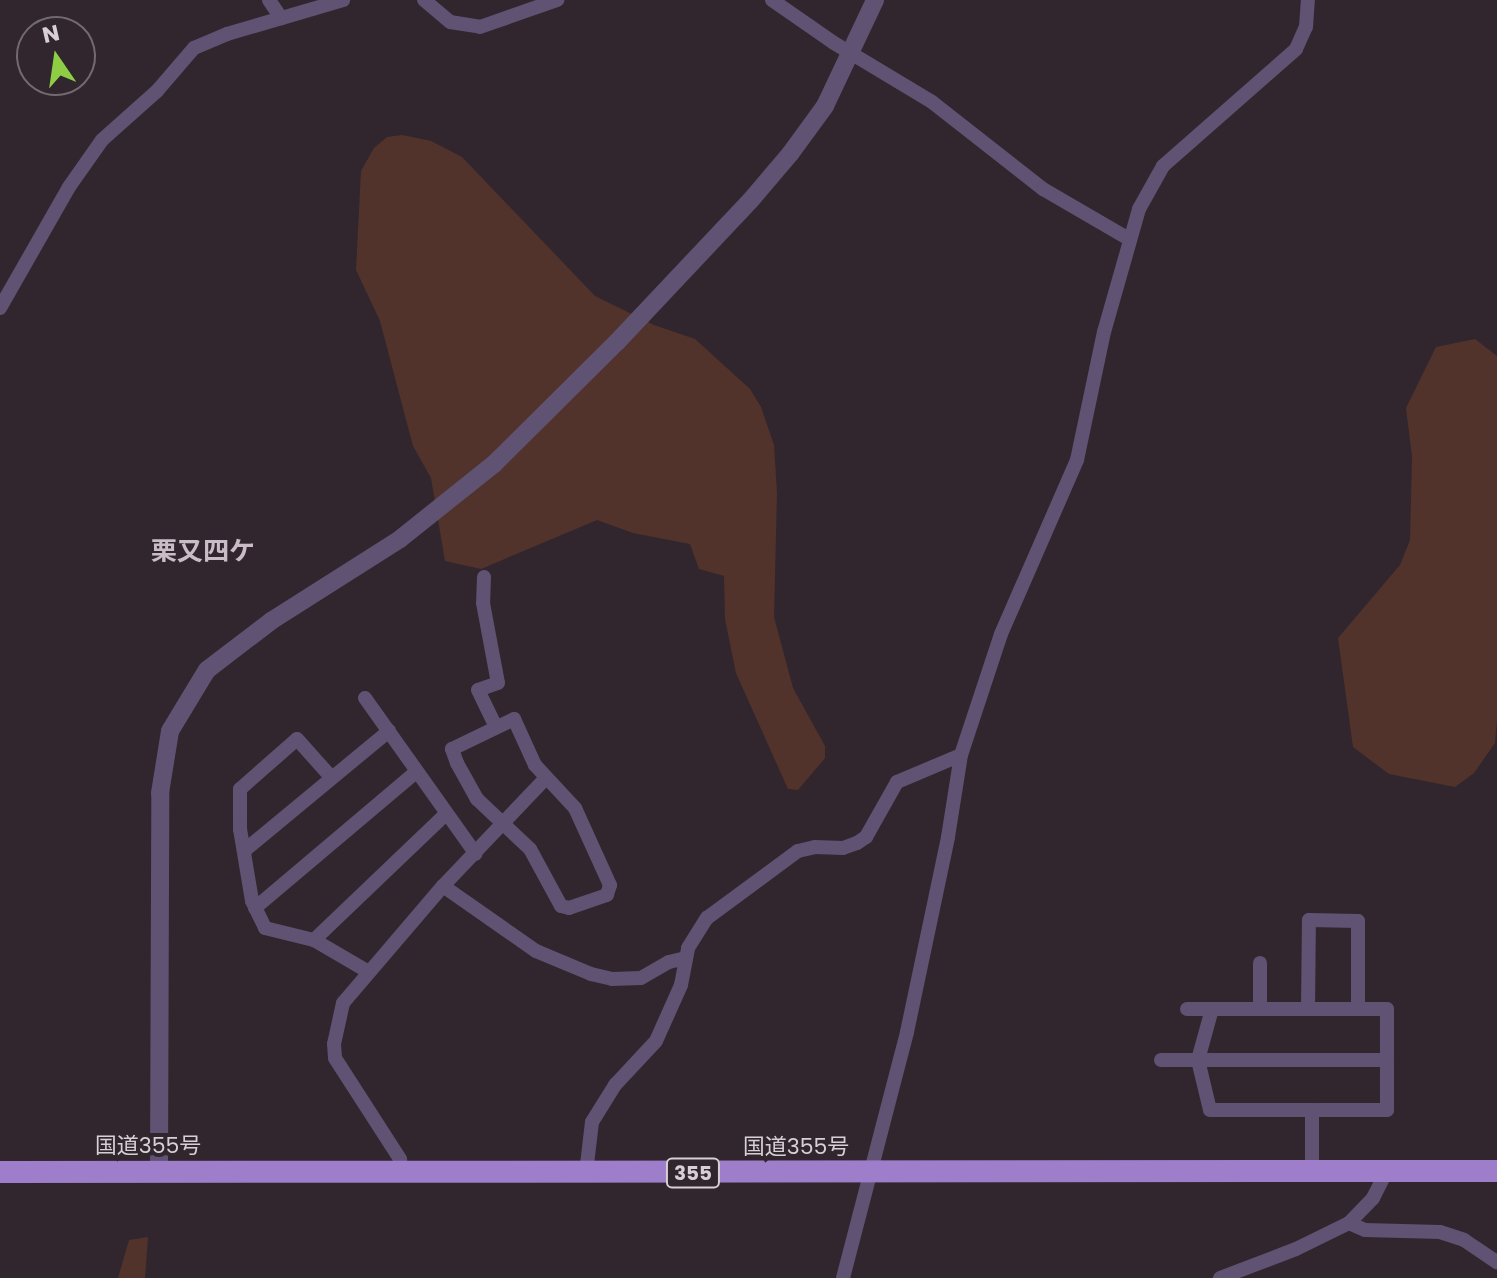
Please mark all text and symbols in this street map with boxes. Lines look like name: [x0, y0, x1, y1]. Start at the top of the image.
north arrow: [16, 16, 96, 96]
text: N: [39, 17, 62, 51]
district label: 栗又四ケ: [151, 536, 255, 568]
street label: 国道355号: [95, 1133, 201, 1159]
street label: 国道355号: [743, 1134, 849, 1160]
road number: 355: [665, 1157, 721, 1189]

